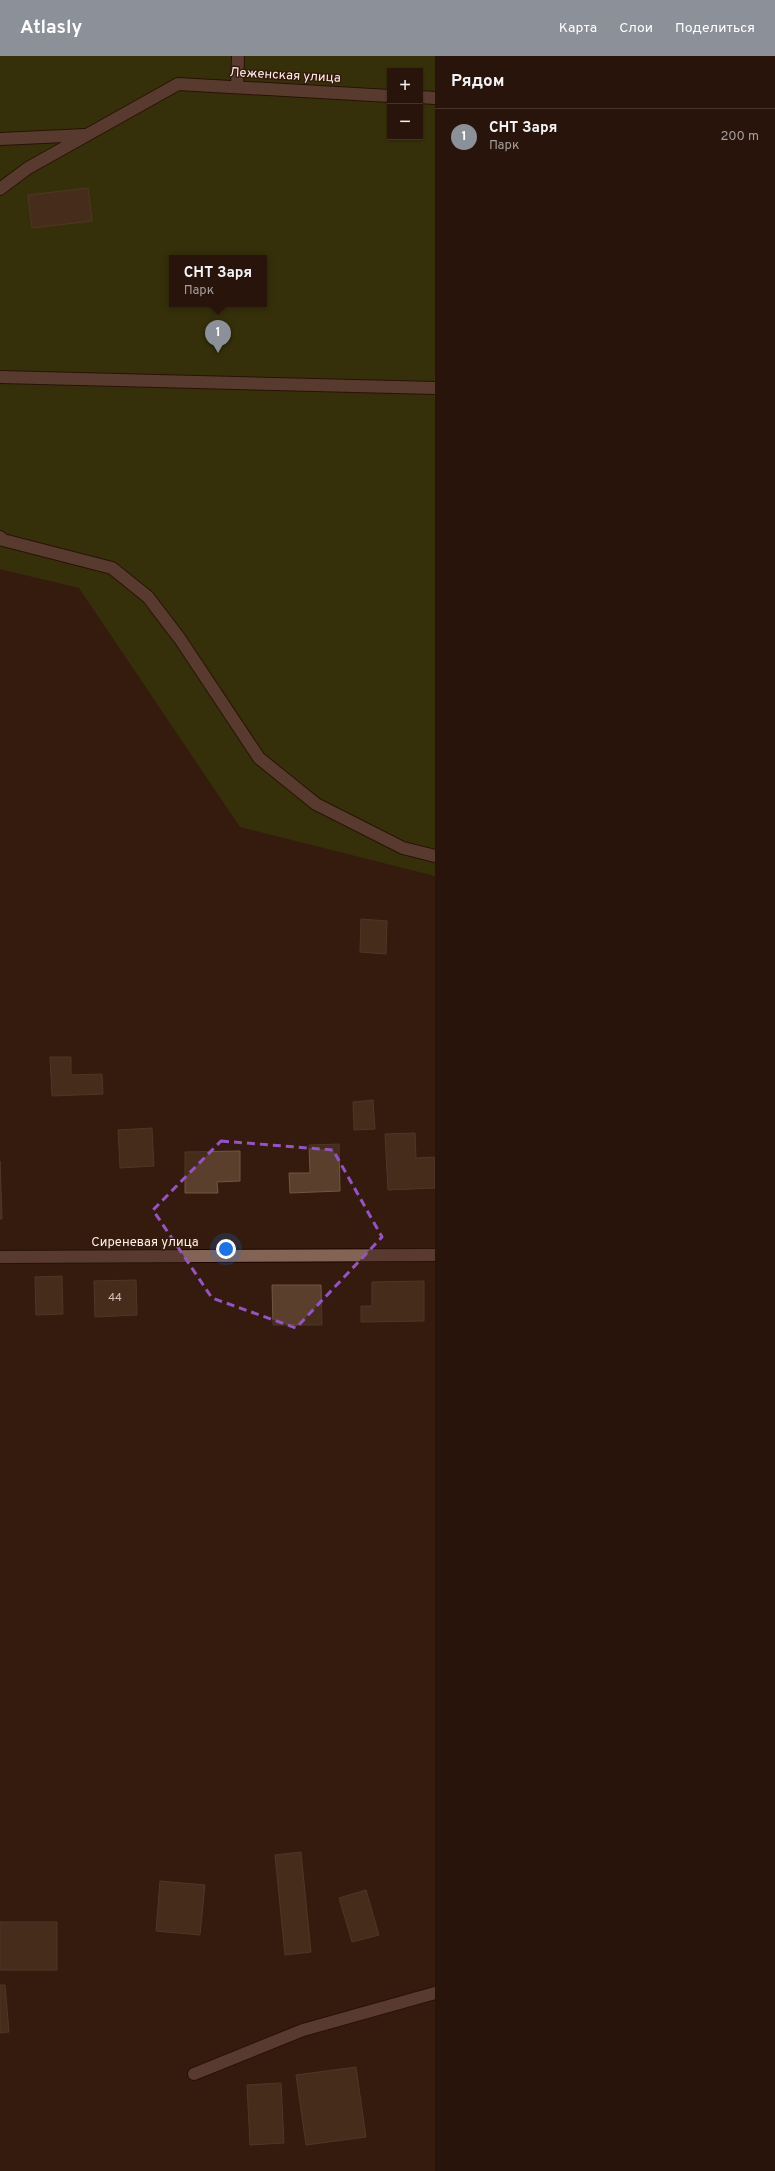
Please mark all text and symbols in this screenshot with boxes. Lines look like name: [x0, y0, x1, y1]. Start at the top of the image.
text: Atlasly: [20, 16, 82, 40]
text: Карта: [559, 20, 597, 37]
text: Слои: [619, 20, 653, 37]
text: Поделиться: [675, 20, 755, 37]
street label: Леженская улица: [229, 65, 341, 87]
map controls: [387, 68, 423, 140]
button: +: [387, 68, 423, 104]
text: Рядом: [451, 71, 504, 93]
button: −: [387, 104, 423, 140]
text: СНТ Заря: [489, 119, 557, 138]
text: 1: [461, 129, 467, 145]
text: 200 m: [720, 129, 759, 145]
text: Парк: [489, 138, 519, 154]
popup: [169, 255, 267, 307]
text: СНТ Заря: [184, 264, 252, 283]
text: Парк: [184, 283, 214, 299]
pin: 1: [205, 320, 231, 353]
street label: Сиреневая улица: [91, 1235, 199, 1251]
your location: [216, 1239, 236, 1259]
house number: 44: [108, 1291, 122, 1305]

